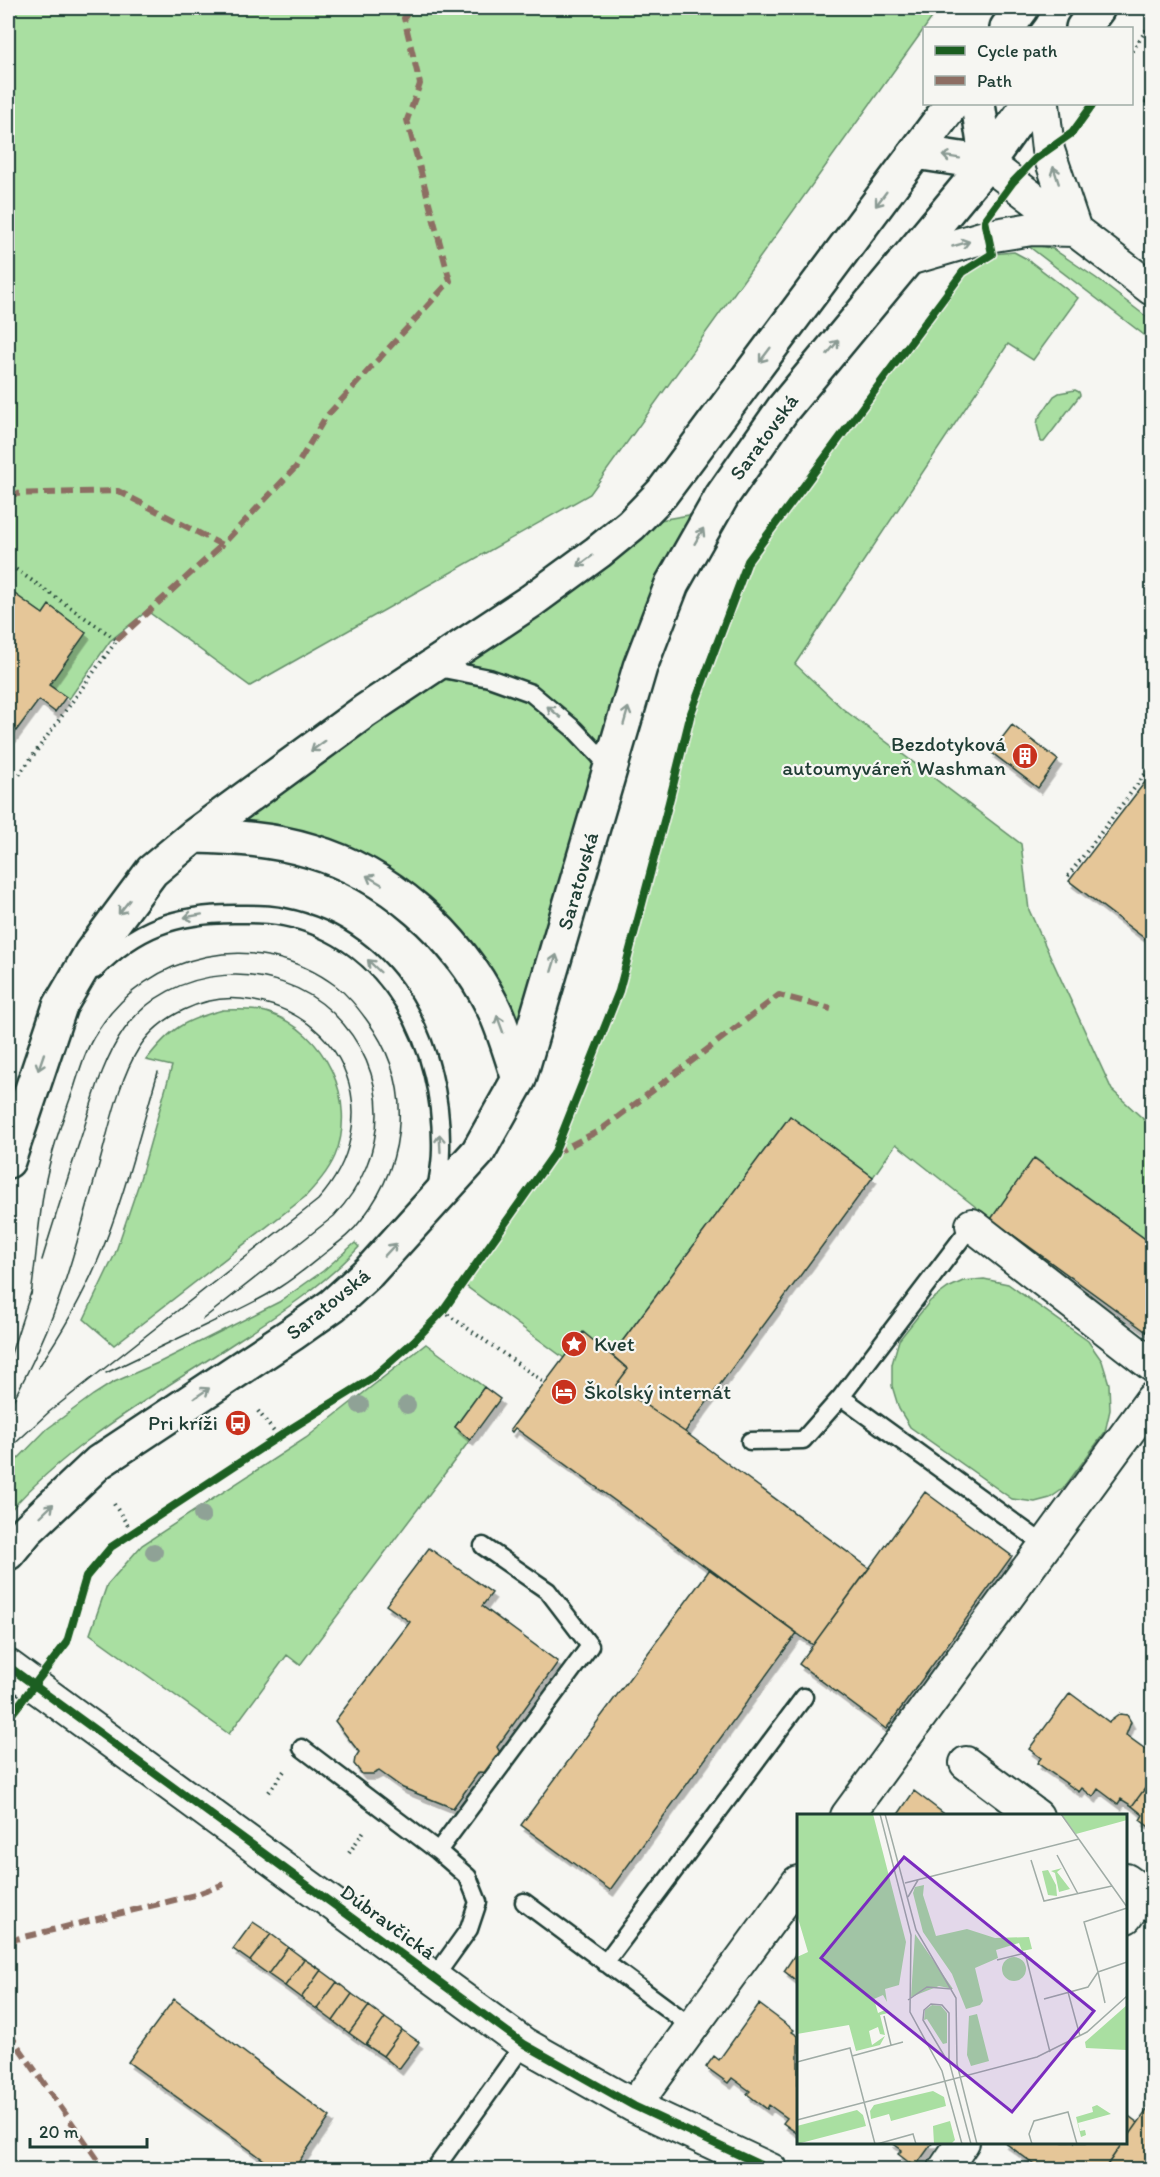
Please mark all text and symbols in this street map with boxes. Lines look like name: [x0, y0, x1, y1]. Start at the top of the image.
legend: [923, 27, 1133, 105]
text: Cycle path: [977, 40, 1058, 62]
text: Path: [977, 70, 1012, 92]
one-way arrow: [942, 152, 962, 163]
one-way arrow: [1050, 166, 1061, 185]
one-way arrow: [875, 190, 887, 206]
one-way arrow: [951, 238, 970, 249]
one-way arrow: [826, 340, 840, 355]
one-way arrow: [758, 347, 771, 363]
street label: Saratovská: [724, 389, 803, 485]
one-way arrow: [693, 528, 705, 545]
one-way arrow: [578, 555, 594, 568]
one-way arrow: [547, 705, 562, 719]
one-way arrow: [621, 707, 632, 726]
place label: Bezdotyková autoumyváreň Washman: [782, 731, 1006, 780]
one-way arrow: [311, 739, 327, 752]
building icon: Bezdotyková autoumyváreň Washman: [1010, 741, 1040, 771]
street label: Saratovská: [552, 829, 603, 933]
one-way arrow: [366, 874, 383, 886]
one-way arrow: [118, 898, 130, 914]
one-way arrow: [184, 911, 203, 922]
one-way arrow: [549, 954, 560, 973]
one-way arrow: [367, 959, 382, 973]
one-way arrow: [493, 1015, 504, 1034]
one-way arrow: [34, 1052, 45, 1071]
one-way arrow: [435, 1133, 446, 1153]
one-way arrow: [383, 1243, 397, 1258]
street label: Saratovská: [281, 1262, 375, 1345]
place icon: Kvet: [559, 1329, 589, 1359]
place label: Kvet: [594, 1331, 635, 1356]
hotel icon: Školský internát: [549, 1377, 579, 1407]
place label: Školský internát: [584, 1379, 731, 1404]
one-way arrow: [193, 1387, 210, 1399]
bus stop icon: Pri kríži: [223, 1408, 253, 1438]
place label: Pri kríži: [148, 1410, 218, 1435]
one-way arrow: [40, 1503, 55, 1518]
inset map: [797, 1814, 1127, 2144]
street label: Dúbravčická: [336, 1879, 441, 1965]
scale bar: [30, 2111, 147, 2149]
text: 20 m: [39, 2121, 79, 2143]

